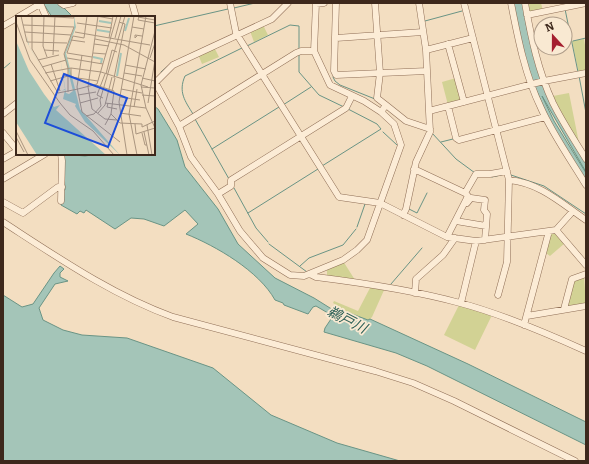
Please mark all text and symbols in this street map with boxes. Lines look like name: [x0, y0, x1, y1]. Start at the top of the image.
inset map: [16, 16, 155, 155]
north arrow: [533, 16, 573, 56]
text: N: [543, 19, 556, 35]
water label: 鵜戸川: [324, 303, 371, 338]

